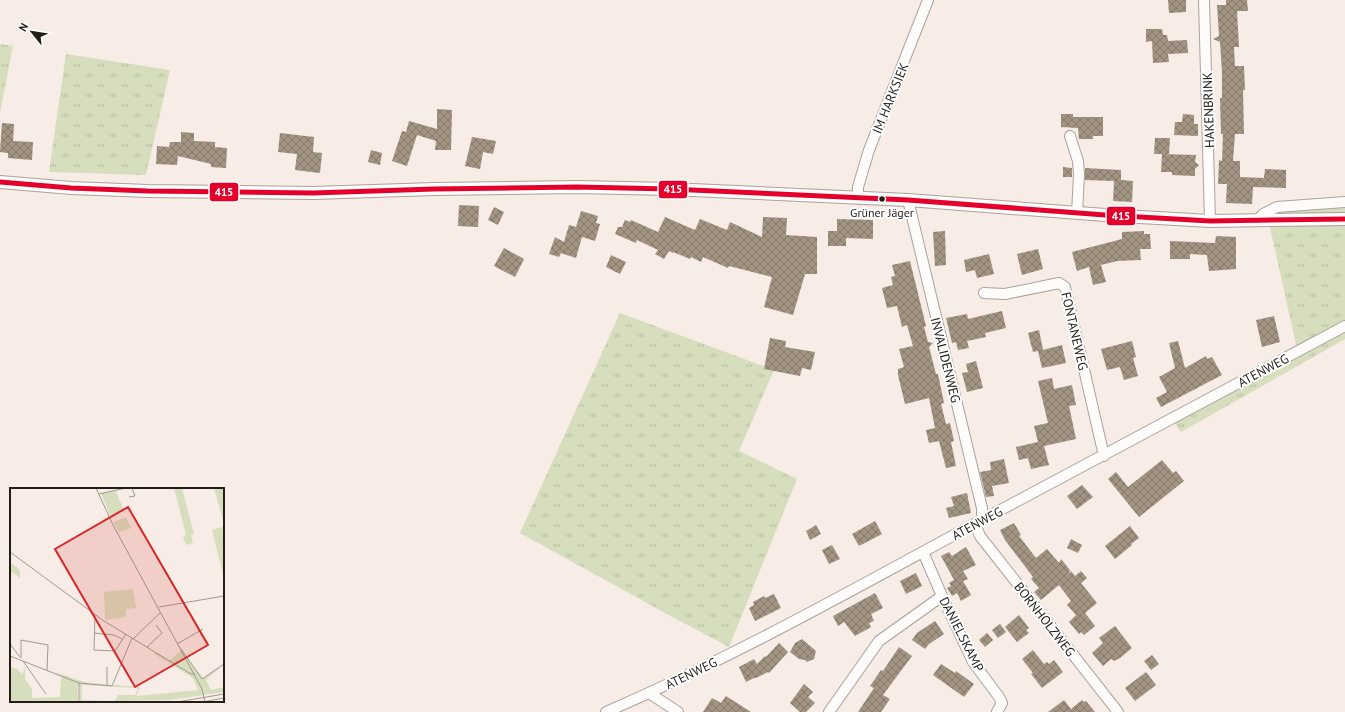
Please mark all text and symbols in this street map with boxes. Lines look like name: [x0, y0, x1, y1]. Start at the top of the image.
north arrow: [12, 12, 52, 52]
text: N: [15, 20, 31, 34]
street label: IM HARKSIEK: [869, 60, 912, 136]
street label: HAKENBRINK: [1199, 72, 1218, 148]
line badge: 415: [658, 180, 688, 199]
line badge: 415: [209, 182, 239, 202]
text: 415: [664, 182, 682, 196]
text: 415: [215, 185, 233, 199]
marker: Grüner Jäger: [877, 194, 887, 204]
place label: Grüner Jäger: [850, 205, 914, 220]
line badge: 415: [1106, 206, 1136, 226]
text: 415: [1112, 209, 1130, 223]
street label: FONTANEWEG: [1057, 290, 1092, 372]
street label: INVALIDENWEG: [927, 316, 964, 405]
street label: ATENWEG: [1235, 350, 1292, 391]
inset map: [10, 488, 224, 702]
street label: ATENWEG: [949, 503, 1006, 544]
street label: BORNHOLZWEG: [1010, 579, 1079, 660]
street label: DANIELSKAMP: [935, 594, 988, 674]
street label: ATENWEG: [663, 654, 720, 693]

